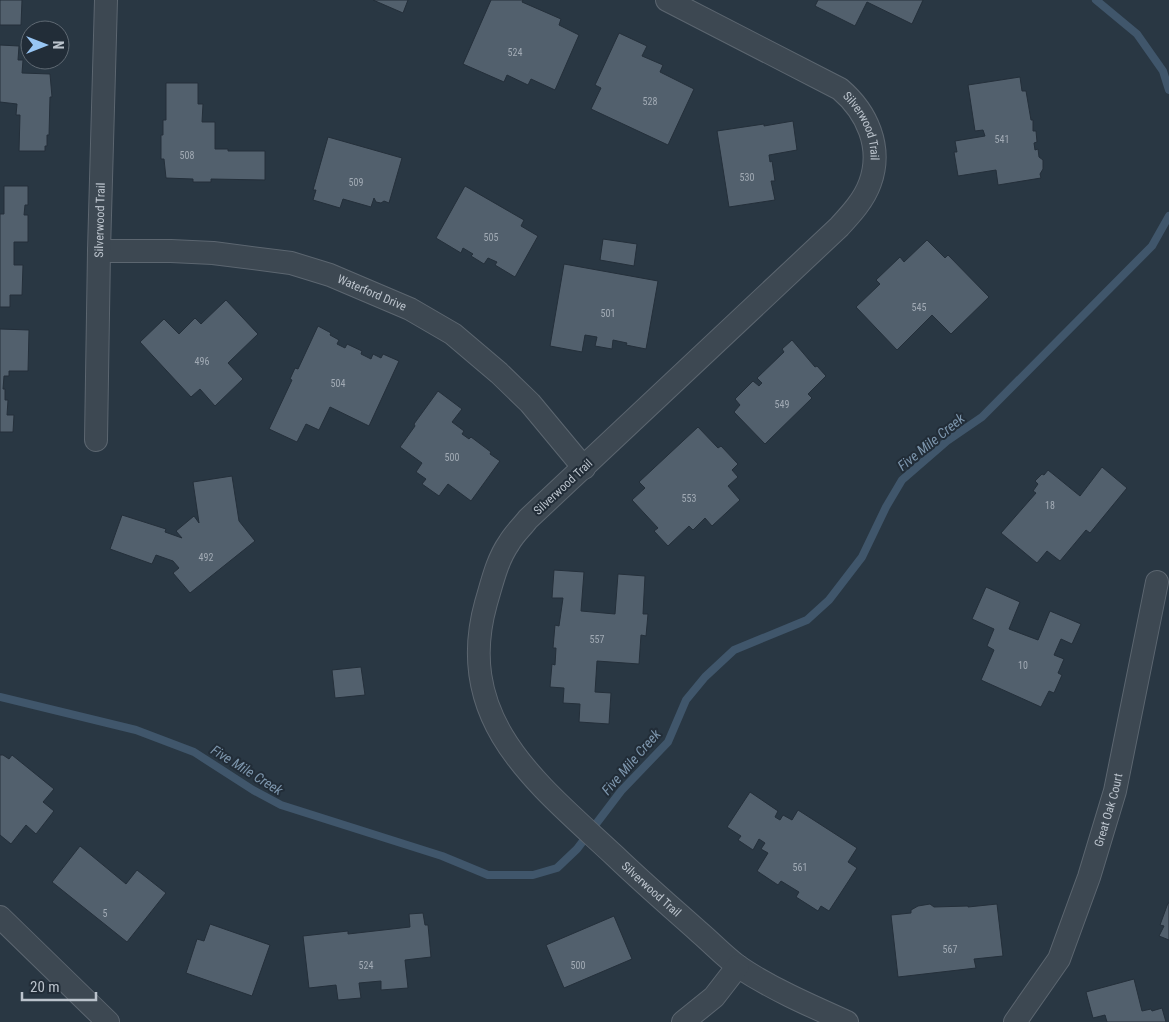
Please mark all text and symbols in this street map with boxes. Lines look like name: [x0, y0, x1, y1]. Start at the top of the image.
north arrow: [20, 20, 70, 70]
text: N: [50, 41, 66, 49]
house number: 524: [508, 47, 522, 58]
street label: Silverwood Trail: [840, 89, 882, 160]
house number: 528: [643, 96, 657, 107]
house number: 541: [995, 134, 1009, 145]
house number: 508: [180, 150, 194, 161]
house number: 530: [740, 172, 754, 183]
house number: 509: [349, 177, 363, 188]
street label: Silverwood Trail: [92, 182, 108, 258]
house number: 505: [484, 232, 498, 243]
street label: Waterford Drive: [335, 272, 409, 314]
house number: 545: [912, 302, 926, 313]
house number: 501: [601, 308, 615, 319]
house number: 496: [195, 356, 209, 367]
house number: 504: [331, 378, 345, 389]
house number: 549: [775, 399, 789, 410]
water label: Five Mile Creek: [894, 410, 968, 474]
house number: 500: [445, 452, 459, 463]
street label: Silverwood Trail: [531, 456, 595, 518]
house number: 553: [682, 493, 696, 504]
house number: 18: [1045, 500, 1055, 511]
house number: 492: [199, 552, 213, 563]
house number: 557: [590, 634, 604, 645]
house number: 10: [1018, 660, 1028, 671]
water label: Five Mile Creek: [598, 725, 664, 798]
water label: Five Mile Creek: [208, 742, 287, 799]
street label: Great Oak Court: [1092, 772, 1125, 848]
street label: Silverwood Trail: [619, 859, 684, 920]
house number: 561: [793, 862, 807, 873]
house number: 5: [103, 908, 108, 919]
house number: 567: [943, 944, 957, 955]
house number: 524: [359, 960, 373, 971]
house number: 500: [571, 960, 585, 971]
scale bar: [22, 970, 96, 1002]
text: 20 m: [30, 978, 60, 996]

